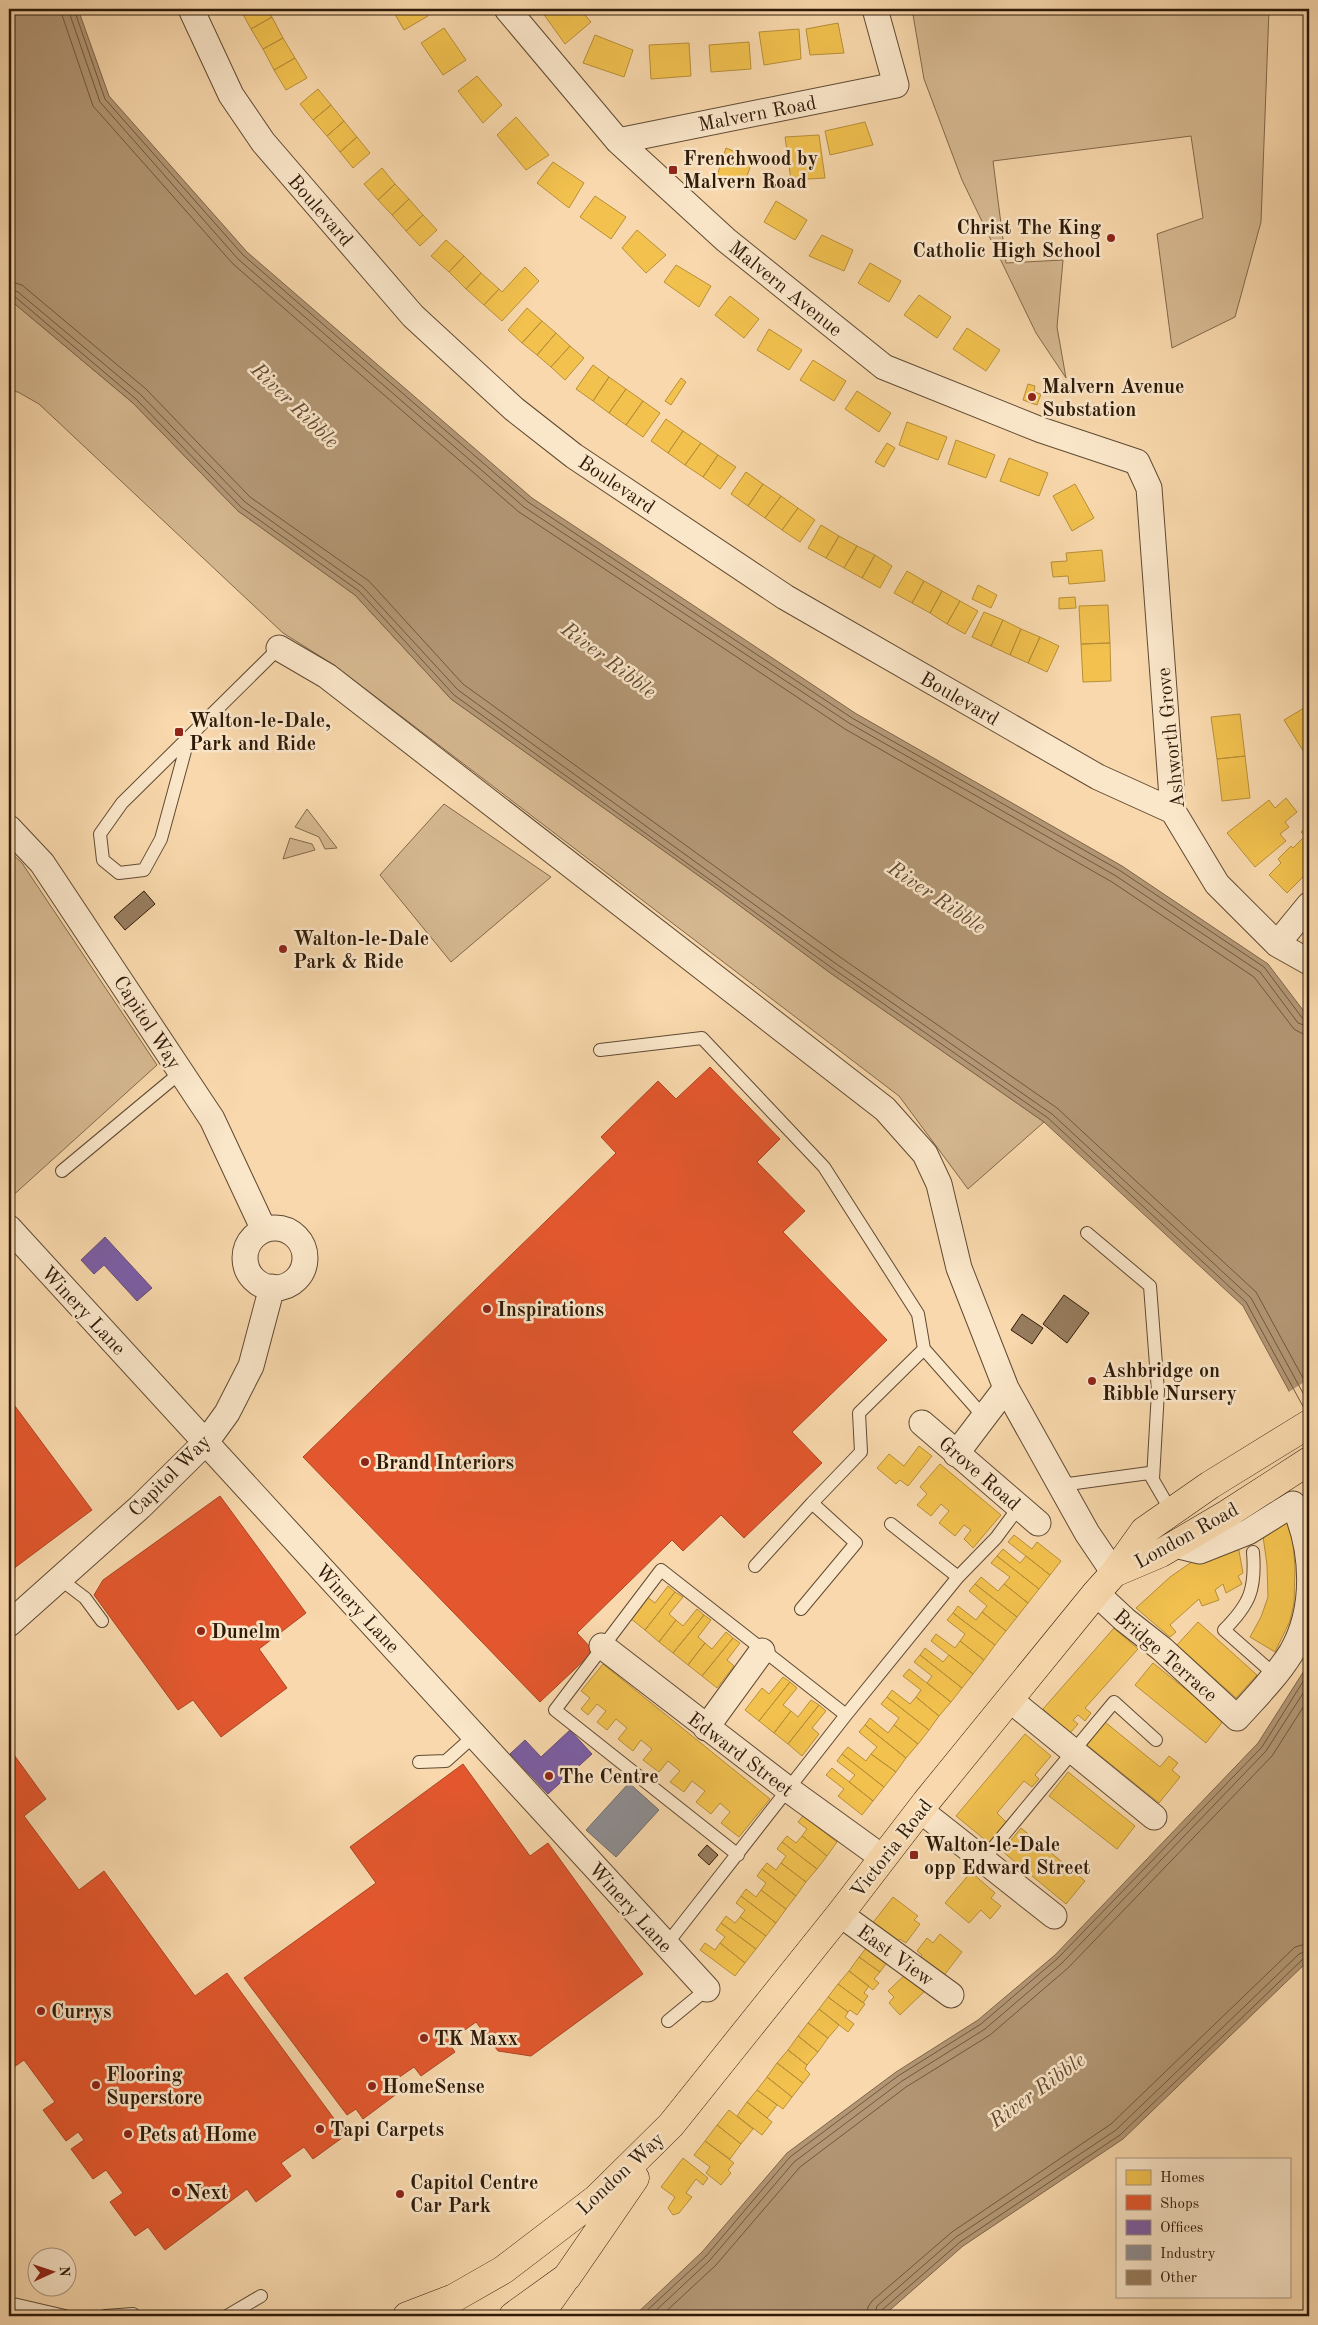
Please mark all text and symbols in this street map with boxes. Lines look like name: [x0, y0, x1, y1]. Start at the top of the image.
street label: Malvern Road: [697, 94, 818, 136]
place label: Frenchwood by Malvern Road: [683, 150, 818, 193]
marker: Frenchwood by Malvern Road: [667, 164, 679, 176]
street label: Boulevard: [283, 172, 356, 251]
place label: Christ The King Catholic High School: [912, 219, 1101, 262]
marker: Christ The King Catholic High School: [1105, 232, 1117, 244]
street label: Malvern Avenue: [724, 238, 845, 341]
water label: River Ribble: [245, 359, 342, 453]
place label: Malvern Avenue Substation: [1042, 378, 1184, 421]
marker: Malvern Avenue Substation: [1026, 391, 1038, 403]
street label: Boulevard: [574, 453, 658, 518]
water label: River Ribble: [556, 618, 659, 703]
street label: Ashworth Grove: [1155, 666, 1189, 809]
street label: Boulevard: [916, 669, 1002, 730]
place label: Walton-le-Dale, Park and Ride: [189, 712, 331, 755]
marker: Walton-le-Dale, Park and Ride: [173, 726, 185, 738]
water label: River Ribble: [883, 858, 989, 938]
place label: Walton-le-Dale Park & Ride: [293, 930, 429, 973]
marker: Walton-le-Dale Park & Ride: [277, 943, 289, 955]
street label: Capitol Way: [109, 973, 184, 1074]
street label: Winery Lane: [36, 1263, 129, 1360]
place label: Inspirations: [497, 1301, 604, 1321]
marker: Inspirations: [481, 1303, 493, 1315]
place label: Ashbridge on Ribble Nursery: [1102, 1362, 1237, 1405]
marker: Ashbridge on Ribble Nursery: [1086, 1375, 1098, 1387]
street label: Capitol Way: [126, 1431, 216, 1521]
street label: Grove Road: [934, 1434, 1023, 1515]
place label: Brand Interiors: [375, 1454, 514, 1474]
marker: Brand Interiors: [359, 1456, 371, 1468]
street label: London Road: [1132, 1500, 1242, 1573]
street label: Winery Lane: [310, 1561, 403, 1658]
street label: Bridge Terrace: [1109, 1606, 1220, 1707]
place label: Dunelm: [211, 1623, 280, 1643]
marker: Dunelm: [195, 1625, 207, 1637]
street label: Edward Street: [683, 1710, 796, 1802]
place label: The Centre: [559, 1768, 659, 1788]
marker: The Centre: [543, 1770, 555, 1782]
street label: Victoria Road: [848, 1796, 937, 1902]
place label: Walton-le-Dale opp Edward Street: [924, 1836, 1090, 1879]
marker: Walton-le-Dale opp Edward Street: [908, 1849, 920, 1861]
street label: Winery Lane: [584, 1859, 675, 1957]
street label: East View: [853, 1922, 937, 1991]
place label: Currys: [51, 2003, 112, 2023]
marker: Currys: [35, 2005, 47, 2017]
place label: TK Maxx: [434, 2030, 518, 2050]
marker: TK Maxx: [418, 2032, 430, 2044]
water label: River Ribble: [985, 2050, 1090, 2133]
place label: Flooring Superstore: [106, 2066, 202, 2109]
place label: HomeSense: [382, 2078, 485, 2098]
marker: Flooring Superstore: [90, 2079, 102, 2091]
marker: HomeSense: [366, 2080, 378, 2092]
place label: Tapi Carpets: [330, 2121, 444, 2141]
marker: Tapi Carpets: [314, 2123, 326, 2135]
place label: Pets at Home: [138, 2126, 257, 2146]
marker: Pets at Home: [122, 2128, 134, 2140]
street label: London Way: [574, 2129, 669, 2220]
legend: [1116, 2158, 1290, 2298]
text: Homes: [1160, 2171, 1205, 2186]
place label: Capitol Centre Car Park: [410, 2174, 538, 2217]
place label: Next: [186, 2184, 228, 2204]
marker: Next: [170, 2186, 182, 2198]
marker: Capitol Centre Car Park: [394, 2188, 406, 2200]
text: Shops: [1160, 2197, 1199, 2212]
text: Offices: [1160, 2221, 1203, 2236]
text: Industry: [1160, 2247, 1216, 2262]
north arrow: [28, 2248, 78, 2298]
text: N: [57, 2266, 71, 2277]
text: Other: [1160, 2271, 1197, 2286]

